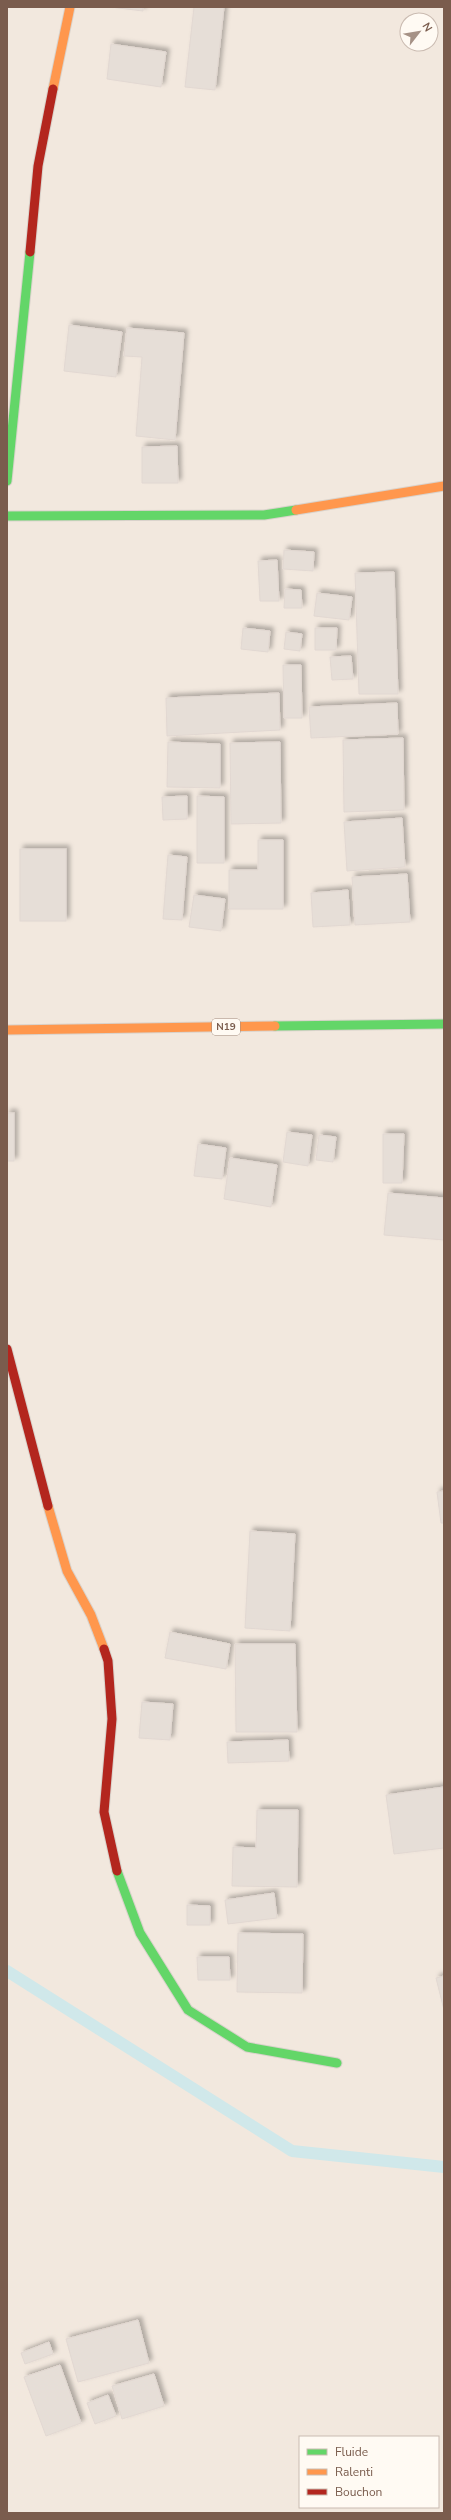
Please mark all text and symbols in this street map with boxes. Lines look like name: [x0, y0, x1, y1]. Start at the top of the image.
north arrow: [399, 12, 439, 52]
text: N: [419, 20, 436, 34]
road number: N19: [212, 1019, 240, 1035]
legend: [299, 2436, 439, 2508]
text: Fluide: [335, 2444, 368, 2460]
text: Ralenti: [335, 2464, 373, 2480]
text: Bouchon: [335, 2484, 382, 2500]

